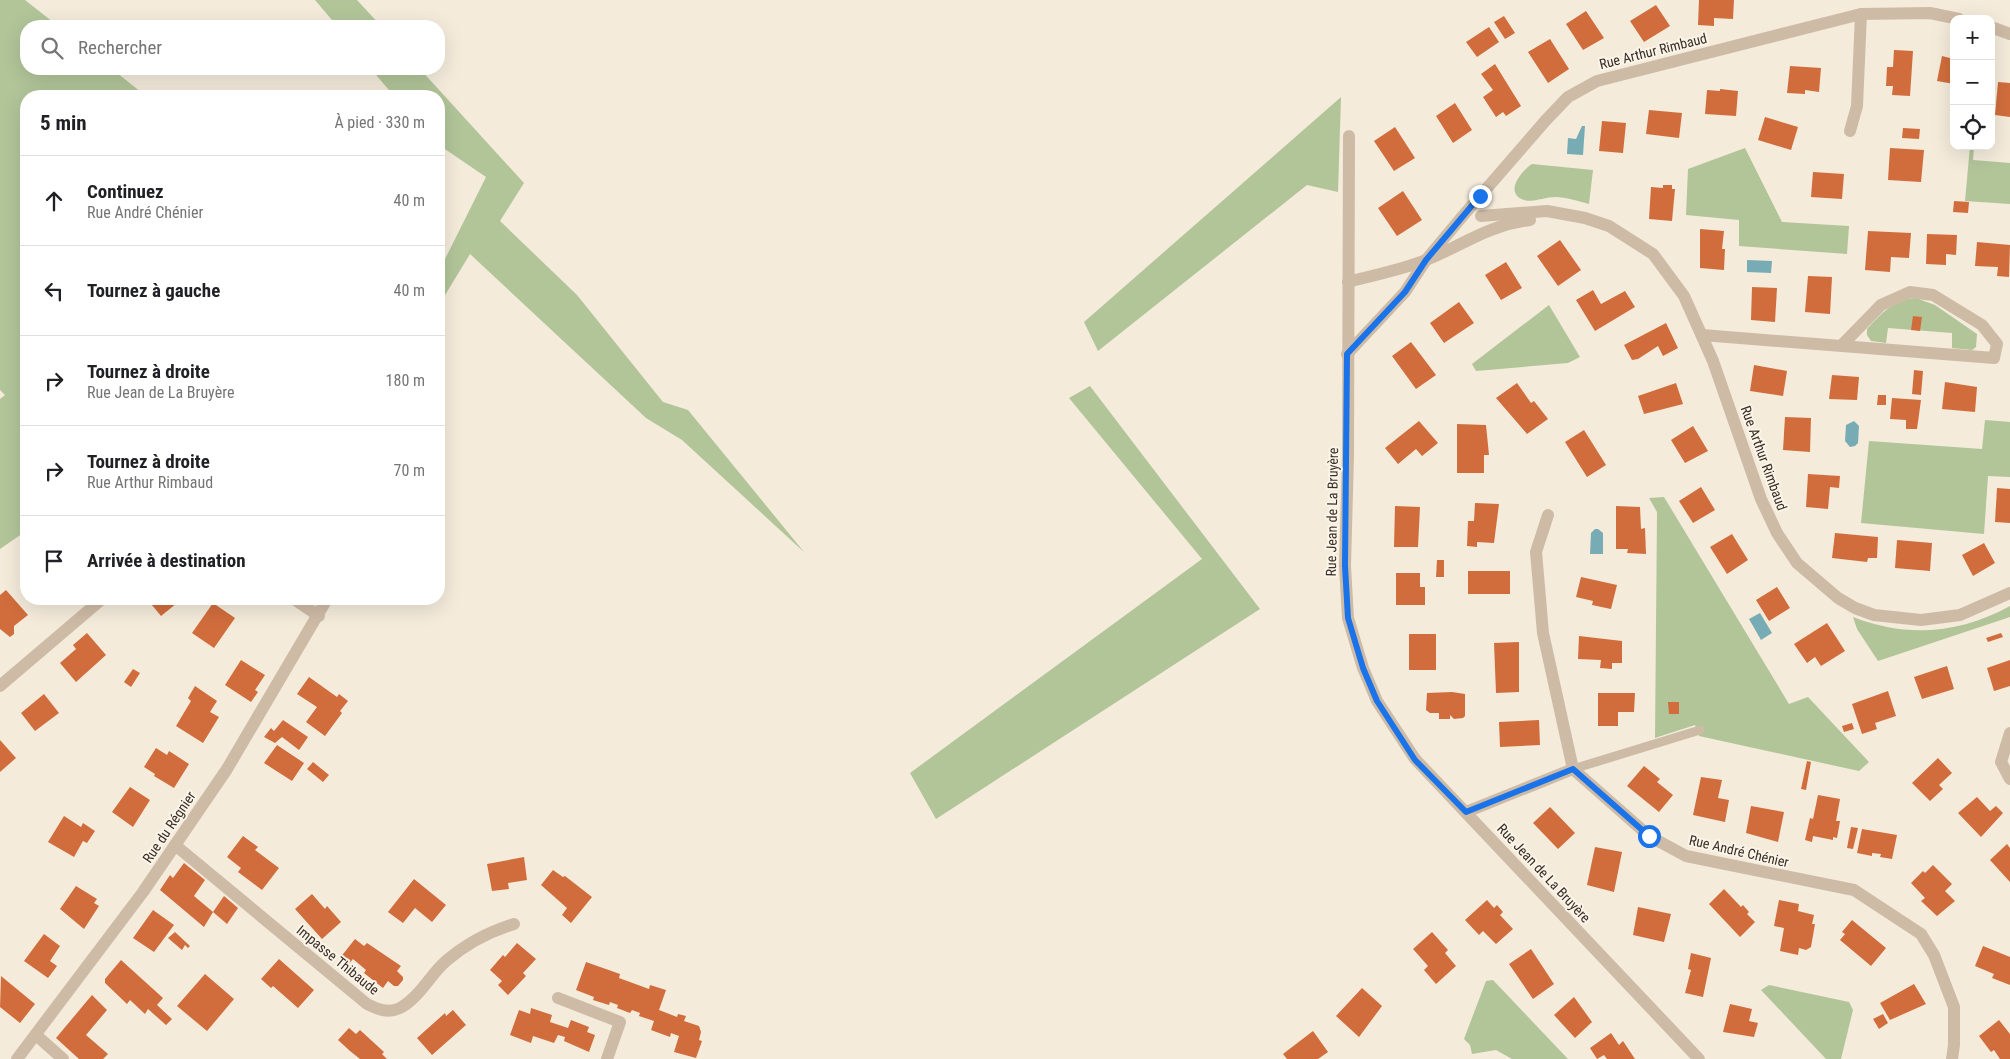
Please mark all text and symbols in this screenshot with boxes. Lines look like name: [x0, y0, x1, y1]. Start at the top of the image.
map controls: [1950, 15, 1995, 150]
button: +: [1950, 15, 1995, 60]
search box: [20, 20, 445, 75]
street label: Rue Arthur Rimbaud: [1598, 30, 1708, 72]
icon: search: [38, 34, 66, 62]
text: Rechercher: [78, 36, 162, 59]
button: −: [1950, 60, 1995, 105]
button: locate: [1950, 105, 1995, 150]
text: 5 min: [40, 111, 87, 135]
text: À pied · 330 m: [334, 113, 425, 132]
text: Continuez: [87, 180, 164, 203]
route end: [1469, 185, 1492, 208]
icon: ahead: [40, 187, 68, 215]
text: 40 m: [393, 191, 425, 210]
text: Rue André Chénier: [87, 203, 203, 222]
icon: left: [40, 277, 68, 305]
text: Tournez à gauche: [87, 279, 220, 302]
text: 40 m: [393, 281, 425, 300]
text: Tournez à droite: [87, 360, 210, 383]
icon: right: [40, 367, 68, 395]
text: 180 m: [386, 371, 425, 390]
text: Rue Jean de La Bruyère: [87, 383, 234, 402]
street label: Rue Arthur Rimbaud: [1738, 403, 1790, 513]
street label: Rue Jean de La Bruyère: [1323, 447, 1341, 577]
text: Tournez à droite: [87, 450, 210, 473]
icon: right: [40, 457, 68, 485]
text: 70 m: [393, 461, 425, 480]
text: Rue Arthur Rimbaud: [87, 473, 213, 492]
icon: arrive: [40, 547, 68, 575]
text: Arrivée à destination: [87, 549, 246, 572]
street label: Rue du Régnier: [139, 788, 199, 866]
street label: Rue Jean de La Bruyère: [1494, 820, 1594, 926]
route start: [1638, 825, 1661, 848]
street label: Rue André Chénier: [1688, 832, 1790, 870]
street label: Impasse Thibaude: [294, 922, 383, 998]

